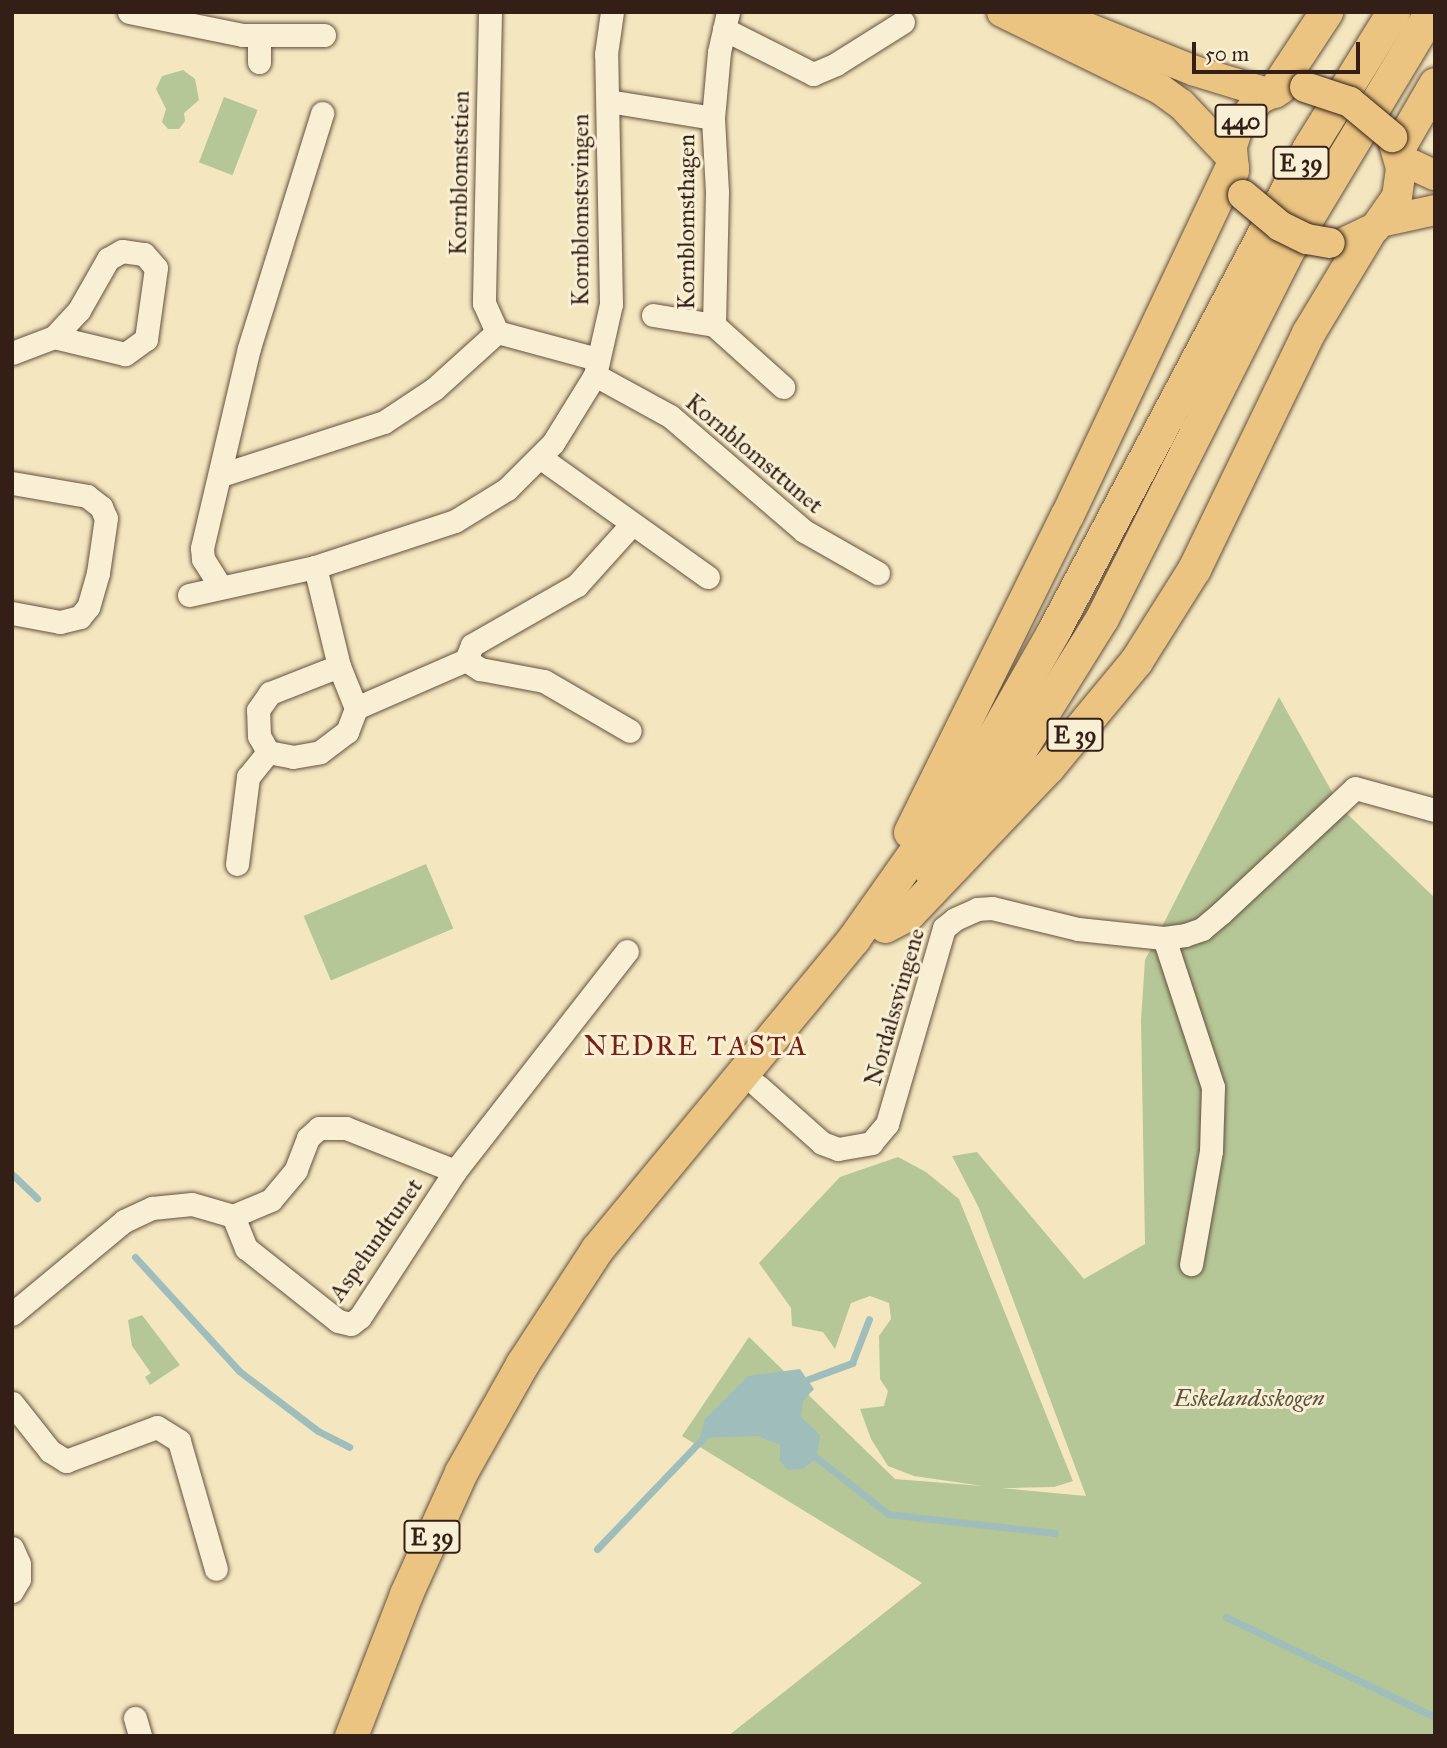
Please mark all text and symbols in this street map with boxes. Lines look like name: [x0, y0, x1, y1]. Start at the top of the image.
scale bar: [1195, 28, 1363, 72]
text: 50 m: [1205, 41, 1249, 67]
street label: Kornblomststien: [444, 90, 476, 256]
road number: 440: [1213, 102, 1269, 140]
street label: Kornblomstsvingen: [567, 114, 595, 306]
street label: Kornblomsthagen: [673, 134, 701, 310]
road number: E 39: [1271, 144, 1331, 182]
street label: Kornblomsttunet: [679, 388, 829, 520]
road number: E 39: [1045, 716, 1105, 754]
street label: Nordalssvingene: [859, 925, 931, 1089]
district label: NEDRE TASTA: [585, 1029, 807, 1063]
street label: Aspelundtunet: [323, 1173, 429, 1307]
park label: Eskelandsskogen: [1174, 1385, 1324, 1413]
road number: E 39: [402, 1518, 462, 1556]

